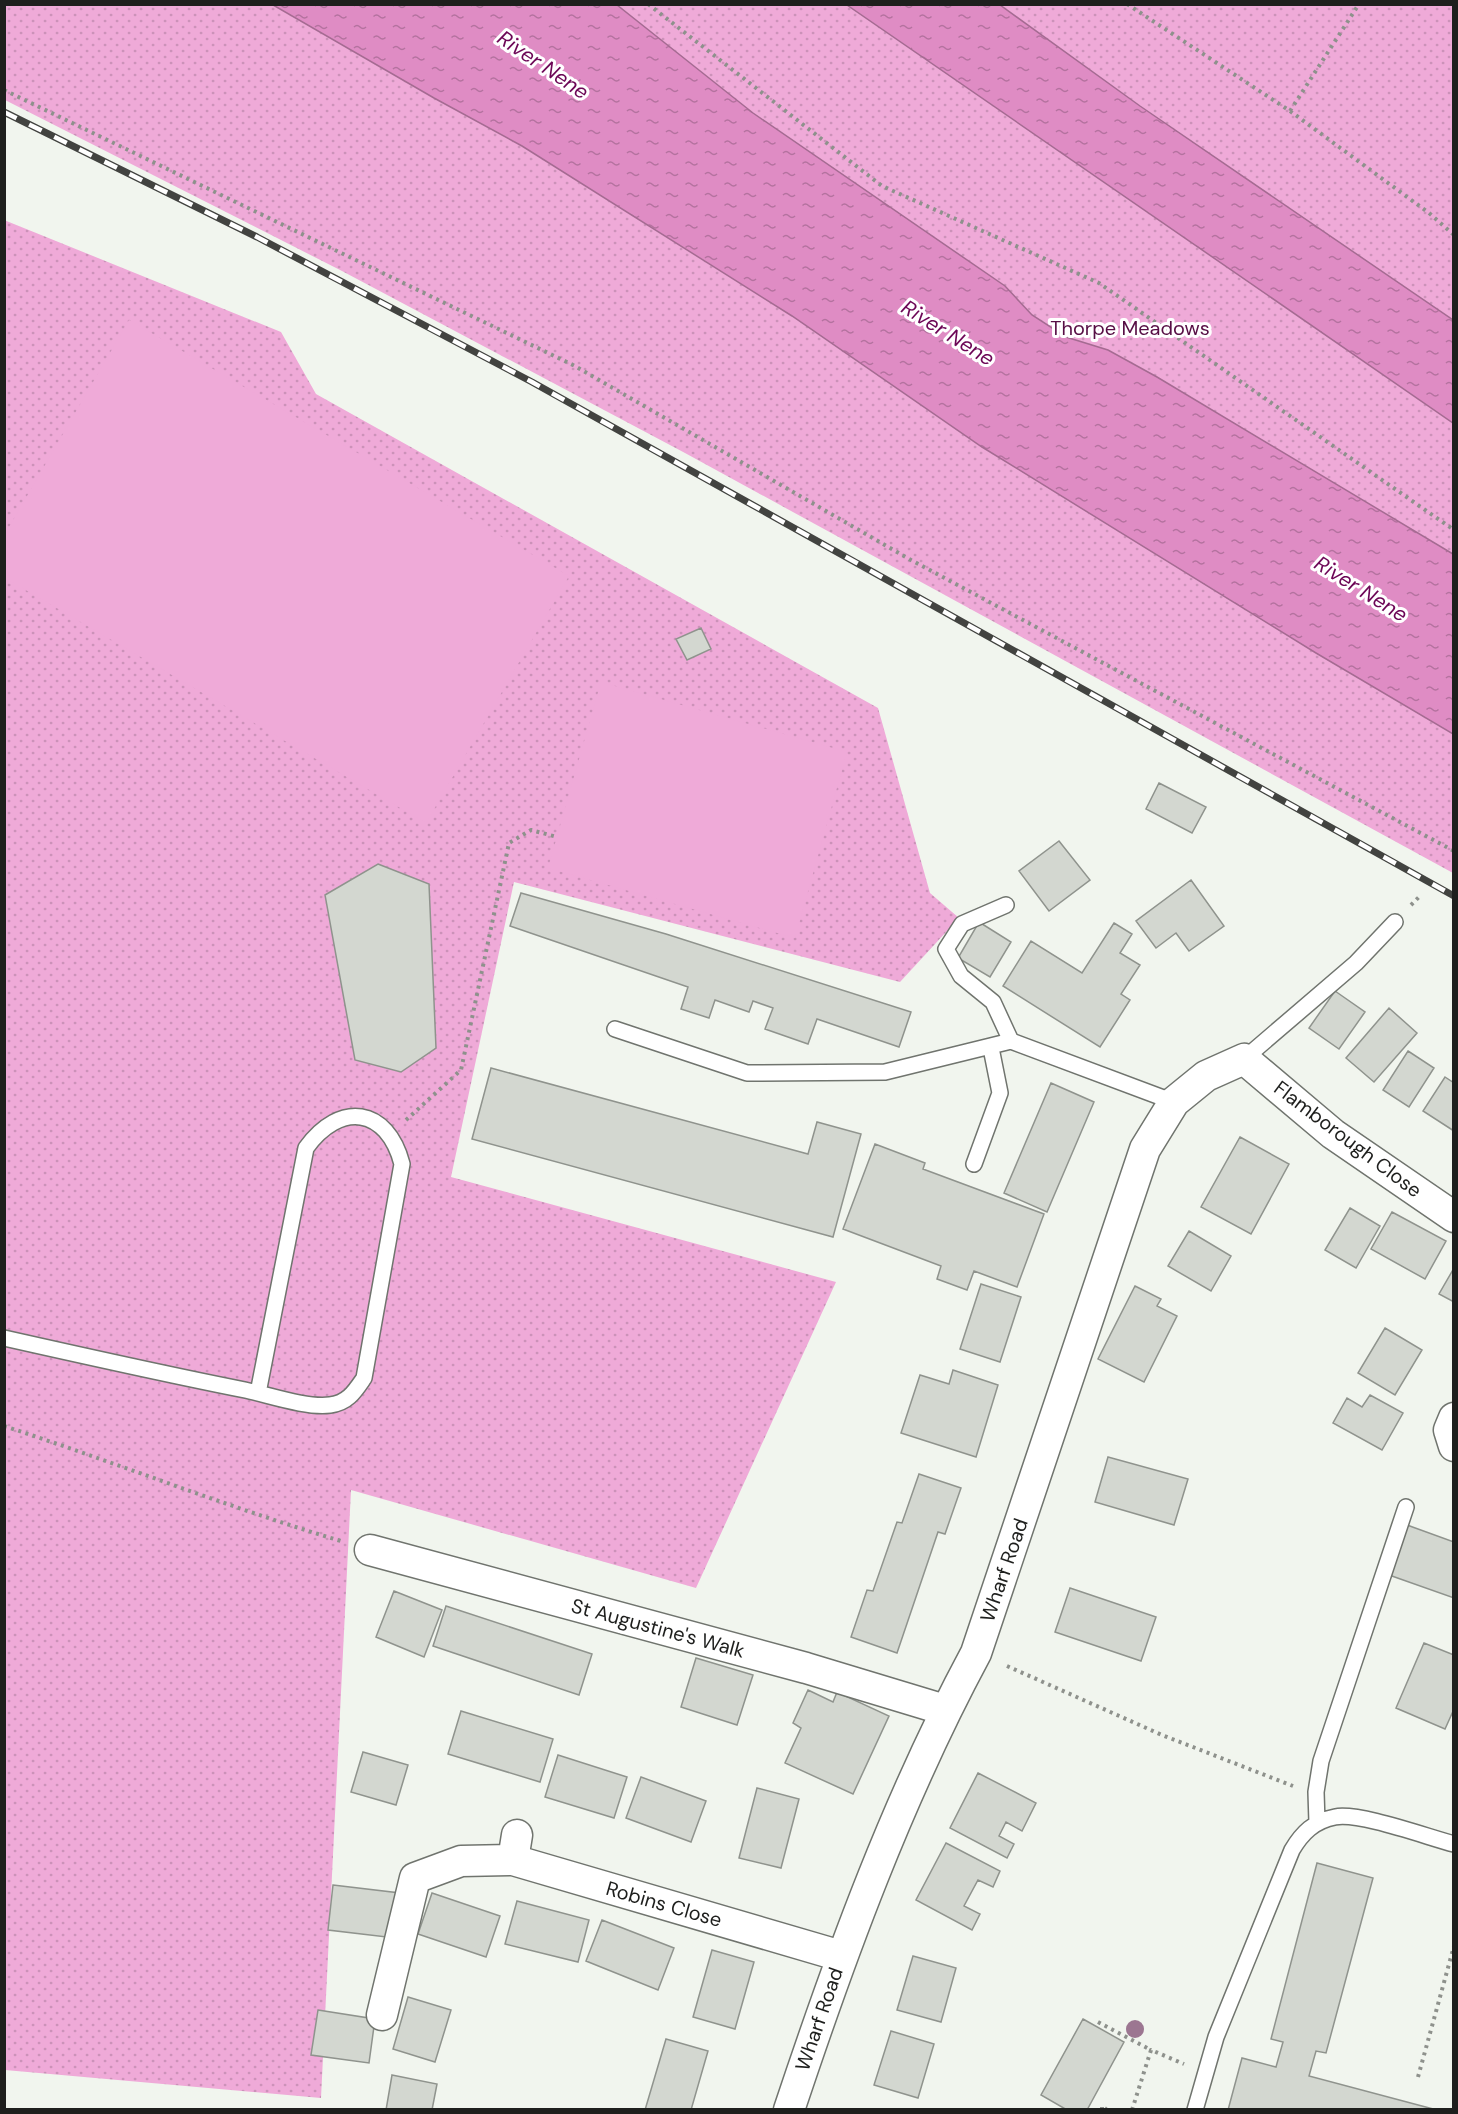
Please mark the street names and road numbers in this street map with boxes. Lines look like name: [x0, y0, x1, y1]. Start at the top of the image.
street label: Flamborough Close: [1269, 1075, 1427, 1203]
street label: Wharf Road: [974, 1515, 1034, 1625]
street label: St Augustine's Walk: [568, 1592, 748, 1664]
street label: Robins Close: [603, 1875, 725, 1933]
street label: Wharf Road: [789, 1964, 849, 2074]

